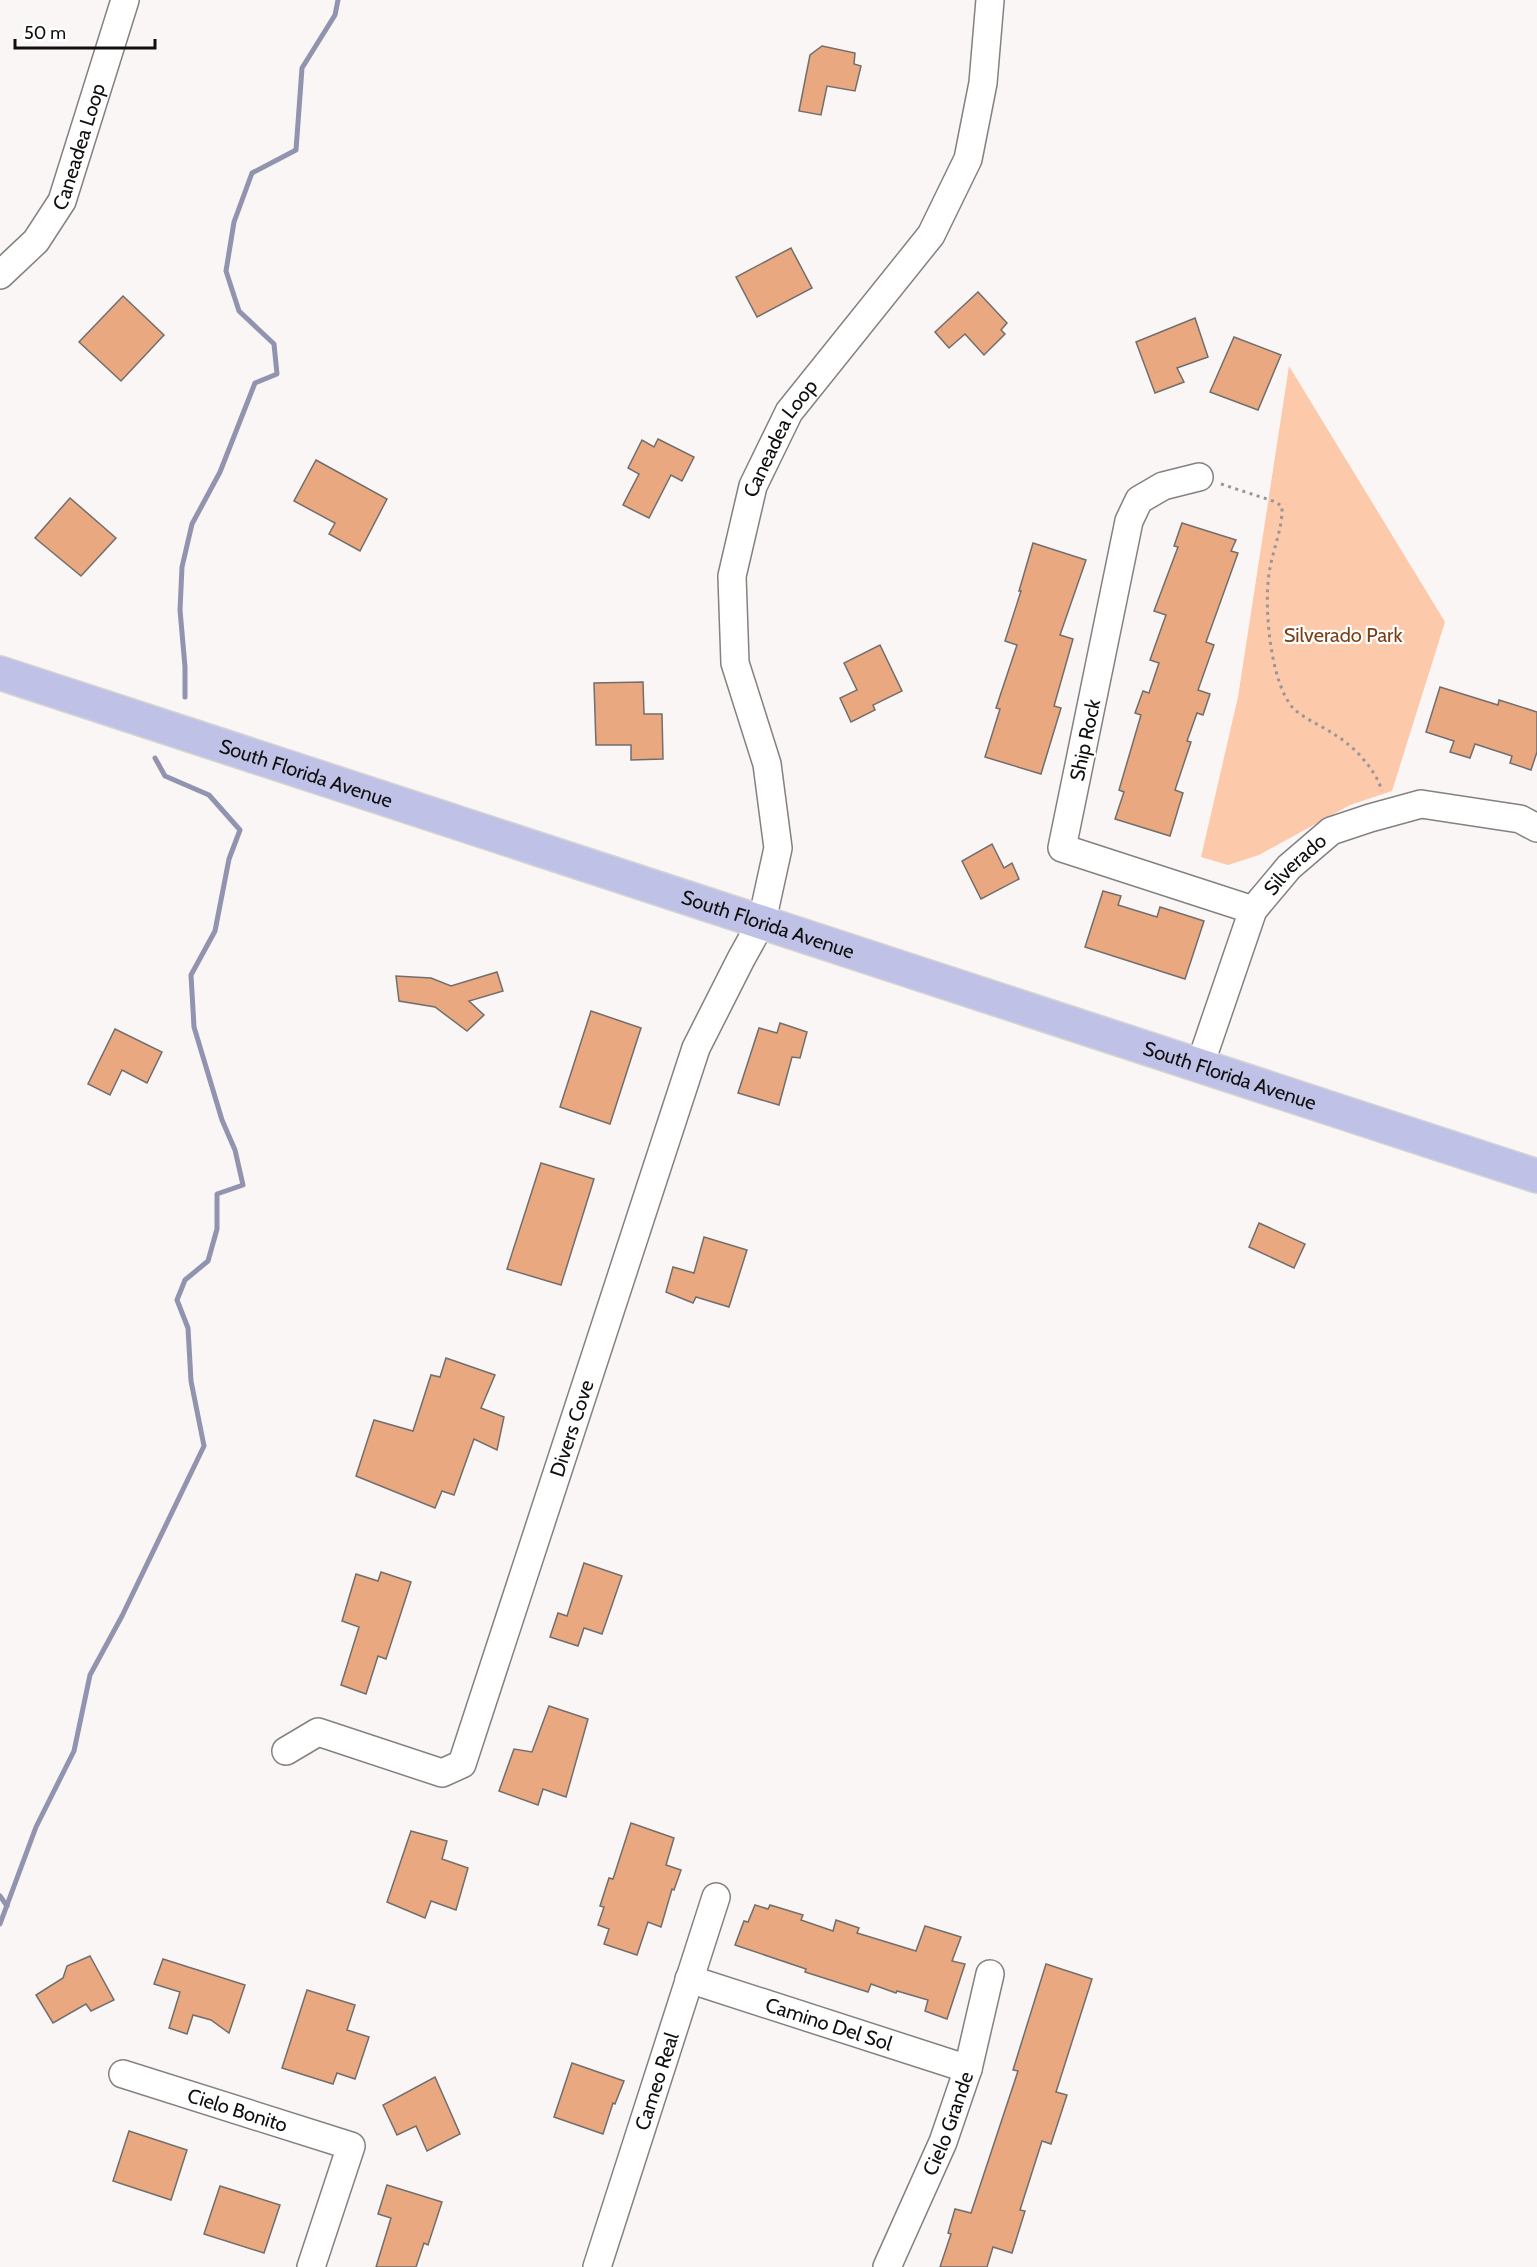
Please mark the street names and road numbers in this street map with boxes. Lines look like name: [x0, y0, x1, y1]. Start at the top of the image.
street label: Caneadea Loop: [47, 81, 110, 215]
street label: Caneadea Loop: [739, 375, 822, 499]
street label: Ship Rock: [1065, 697, 1105, 783]
street label: South Florida Avenue: [216, 734, 396, 813]
street label: Silverado: [1259, 828, 1331, 900]
street label: South Florida Avenue: [678, 885, 857, 964]
street label: South Florida Avenue: [1140, 1036, 1319, 1115]
street label: Divers Cove: [545, 1377, 599, 1480]
street label: Camino Del Sol: [763, 1992, 896, 2056]
street label: Cameo Real: [630, 2029, 684, 2133]
street label: Cielo Grande: [917, 2068, 978, 2179]
street label: Cielo Bonito: [184, 2083, 290, 2137]

